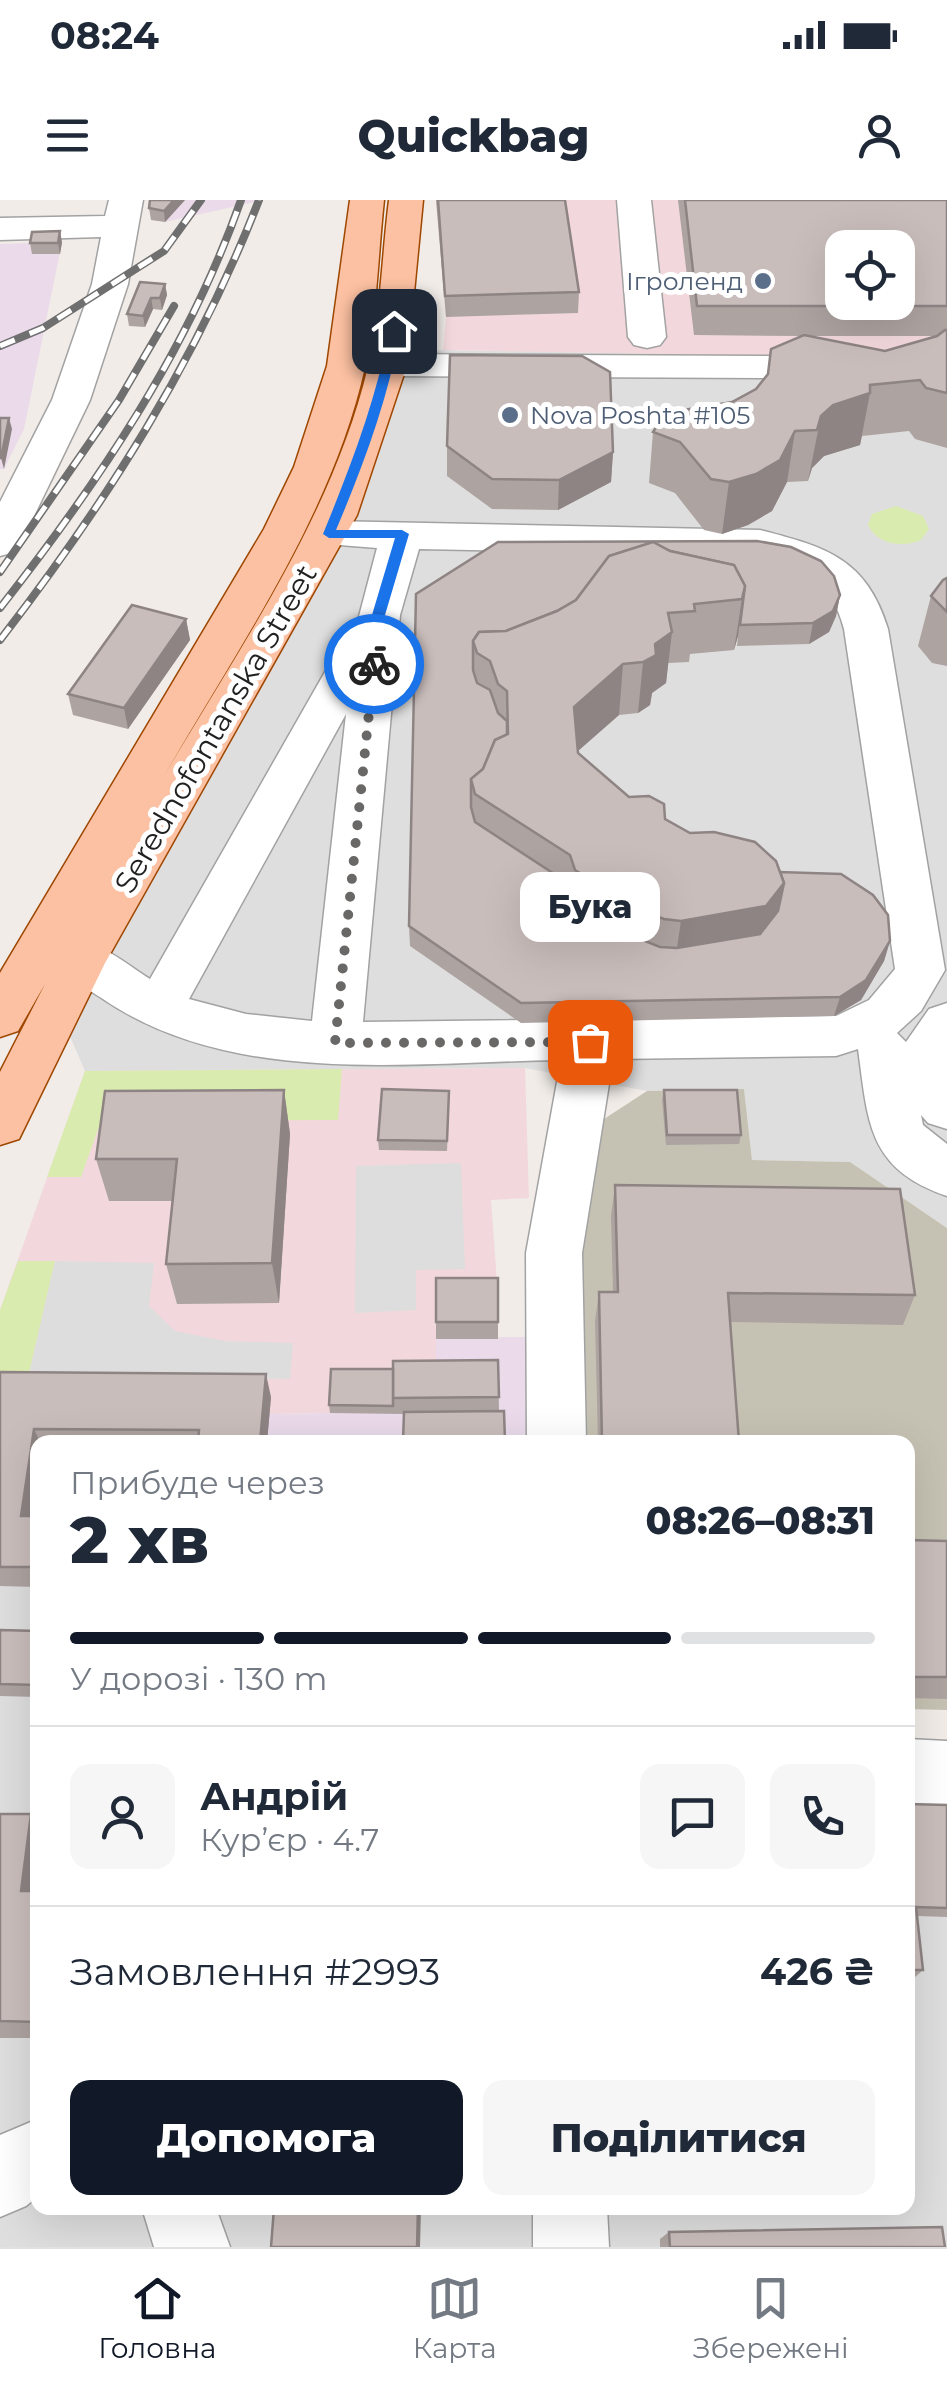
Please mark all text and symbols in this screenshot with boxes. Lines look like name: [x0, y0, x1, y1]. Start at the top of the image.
text: 08:24: [50, 12, 159, 59]
icon: menu: [40, 108, 95, 163]
text: Quickbag: [358, 108, 589, 163]
icon: person: [852, 108, 907, 163]
map controls: [825, 230, 915, 320]
button: locate: [825, 230, 915, 320]
place label: Ігроленд: [626, 266, 743, 296]
marker: Ігроленд: [752, 270, 774, 292]
pin: [352, 289, 437, 374]
icon: home: [367, 304, 422, 359]
place label: Nova Poshta #105: [530, 400, 750, 430]
marker: Nova Poshta #105: [499, 404, 521, 426]
street label: Serednofontanska Street: [106, 558, 325, 899]
courier: [324, 614, 424, 714]
icon: bike: [347, 637, 402, 692]
callout: Бука: [520, 872, 660, 942]
text: Бука: [548, 887, 632, 926]
pin: [548, 1000, 633, 1085]
icon: bag: [563, 1015, 618, 1070]
text: Прибуде через: [70, 1463, 325, 1502]
text: 08:26–08:31: [646, 1497, 875, 1544]
text: 2 хв: [70, 1500, 209, 1579]
text: У дорозі · 130 m: [70, 1659, 327, 1698]
button: person: [70, 1764, 175, 1869]
button: chat: [640, 1764, 745, 1869]
button: phone: [770, 1764, 875, 1869]
text: Андрій: [200, 1773, 348, 1820]
text: Кур’єр · 4.7: [200, 1820, 379, 1859]
text: Замовлення #2993: [70, 1948, 440, 1995]
text: 426 ₴: [760, 1948, 875, 1995]
button: Допомога: [70, 2080, 463, 2195]
button: Поділитися: [483, 2080, 875, 2195]
tab: Головна: [98, 2271, 216, 2365]
tab: Карта: [413, 2271, 497, 2365]
tab: Збережені: [693, 2271, 849, 2365]

